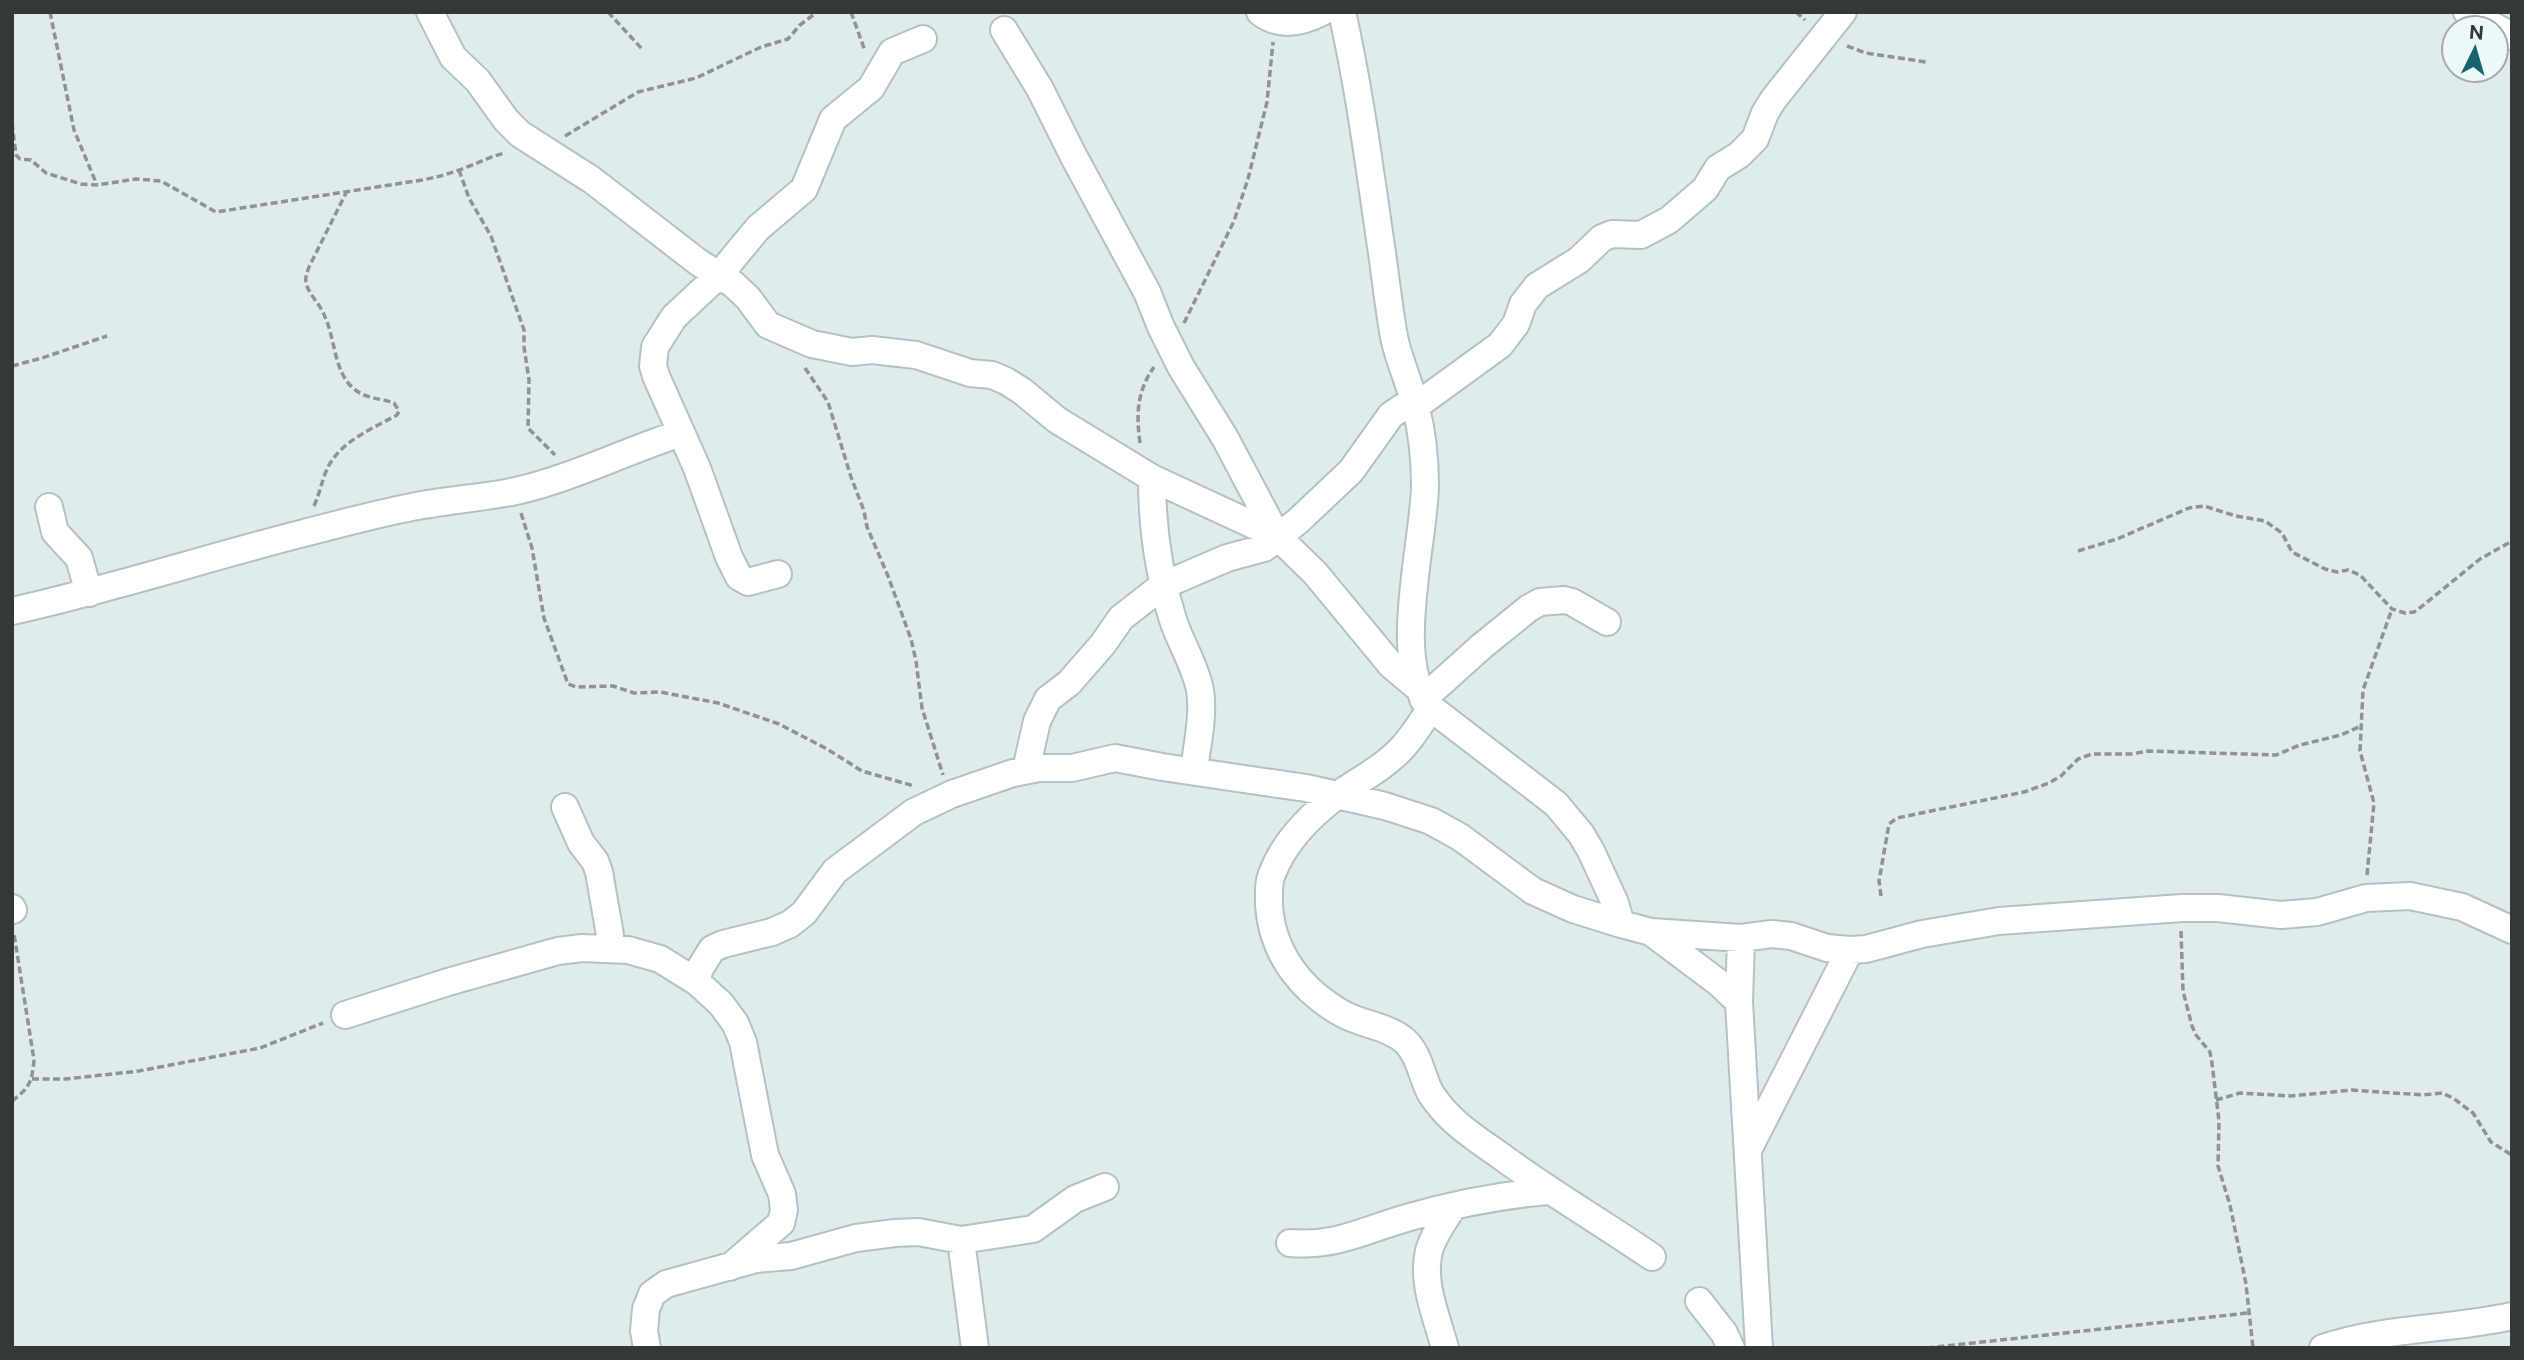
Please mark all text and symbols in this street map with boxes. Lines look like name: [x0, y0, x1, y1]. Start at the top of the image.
north arrow: [2440, 14, 2510, 84]
text: N: [2468, 20, 2485, 44]

